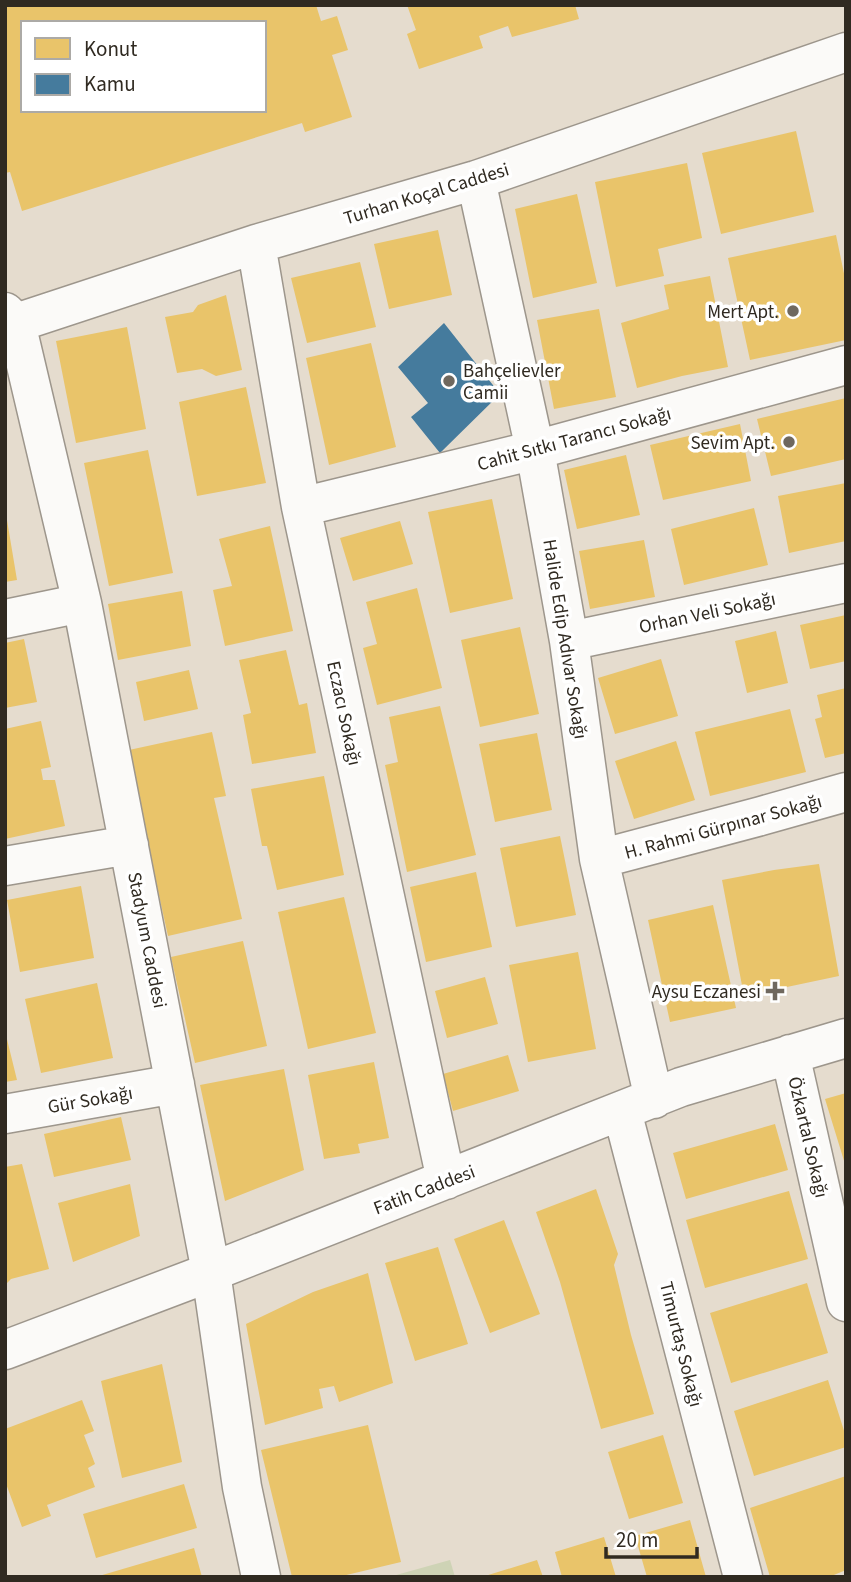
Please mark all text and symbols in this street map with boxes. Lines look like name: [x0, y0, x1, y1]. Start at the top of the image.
legend: [21, 21, 266, 112]
text: Konut: [84, 34, 137, 64]
text: Kamu: [84, 69, 136, 99]
street label: Turhan Koçal Caddesi: [340, 156, 513, 232]
place label: Mert Apt.: [707, 299, 779, 326]
marker: Mert Apt.: [785, 303, 801, 319]
place label: Bahçelievler Camii: [463, 358, 561, 407]
marker: Bahçelievler Camii: [441, 373, 457, 389]
street label: Cahit Sıtkı Tarancı Sokağı: [474, 401, 674, 478]
place label: Sevim Apt.: [690, 430, 775, 457]
marker: Sevim Apt.: [781, 434, 797, 450]
street label: Halide Edip Adıvar Sokağı: [535, 537, 594, 741]
street label: Orhan Veli Sokağı: [636, 586, 778, 641]
street label: Eczacı Sokağı: [319, 658, 368, 768]
street label: H. Rahmi Gürpınar Sokağı: [622, 788, 825, 867]
street label: Stadyum Caddesi: [120, 870, 173, 1011]
place label: Aysu Eczanesi: [652, 979, 761, 1006]
marker: Aysu Eczanesi: [767, 983, 783, 999]
street label: Özkartal Sokağı: [780, 1074, 835, 1201]
street label: Gür Sokağı: [46, 1080, 135, 1121]
street label: Fatih Caddesi: [370, 1159, 479, 1222]
street label: Timurtaş Sokağı: [652, 1279, 709, 1410]
scale bar: [606, 1516, 697, 1560]
text: 20 m: [616, 1525, 658, 1555]

